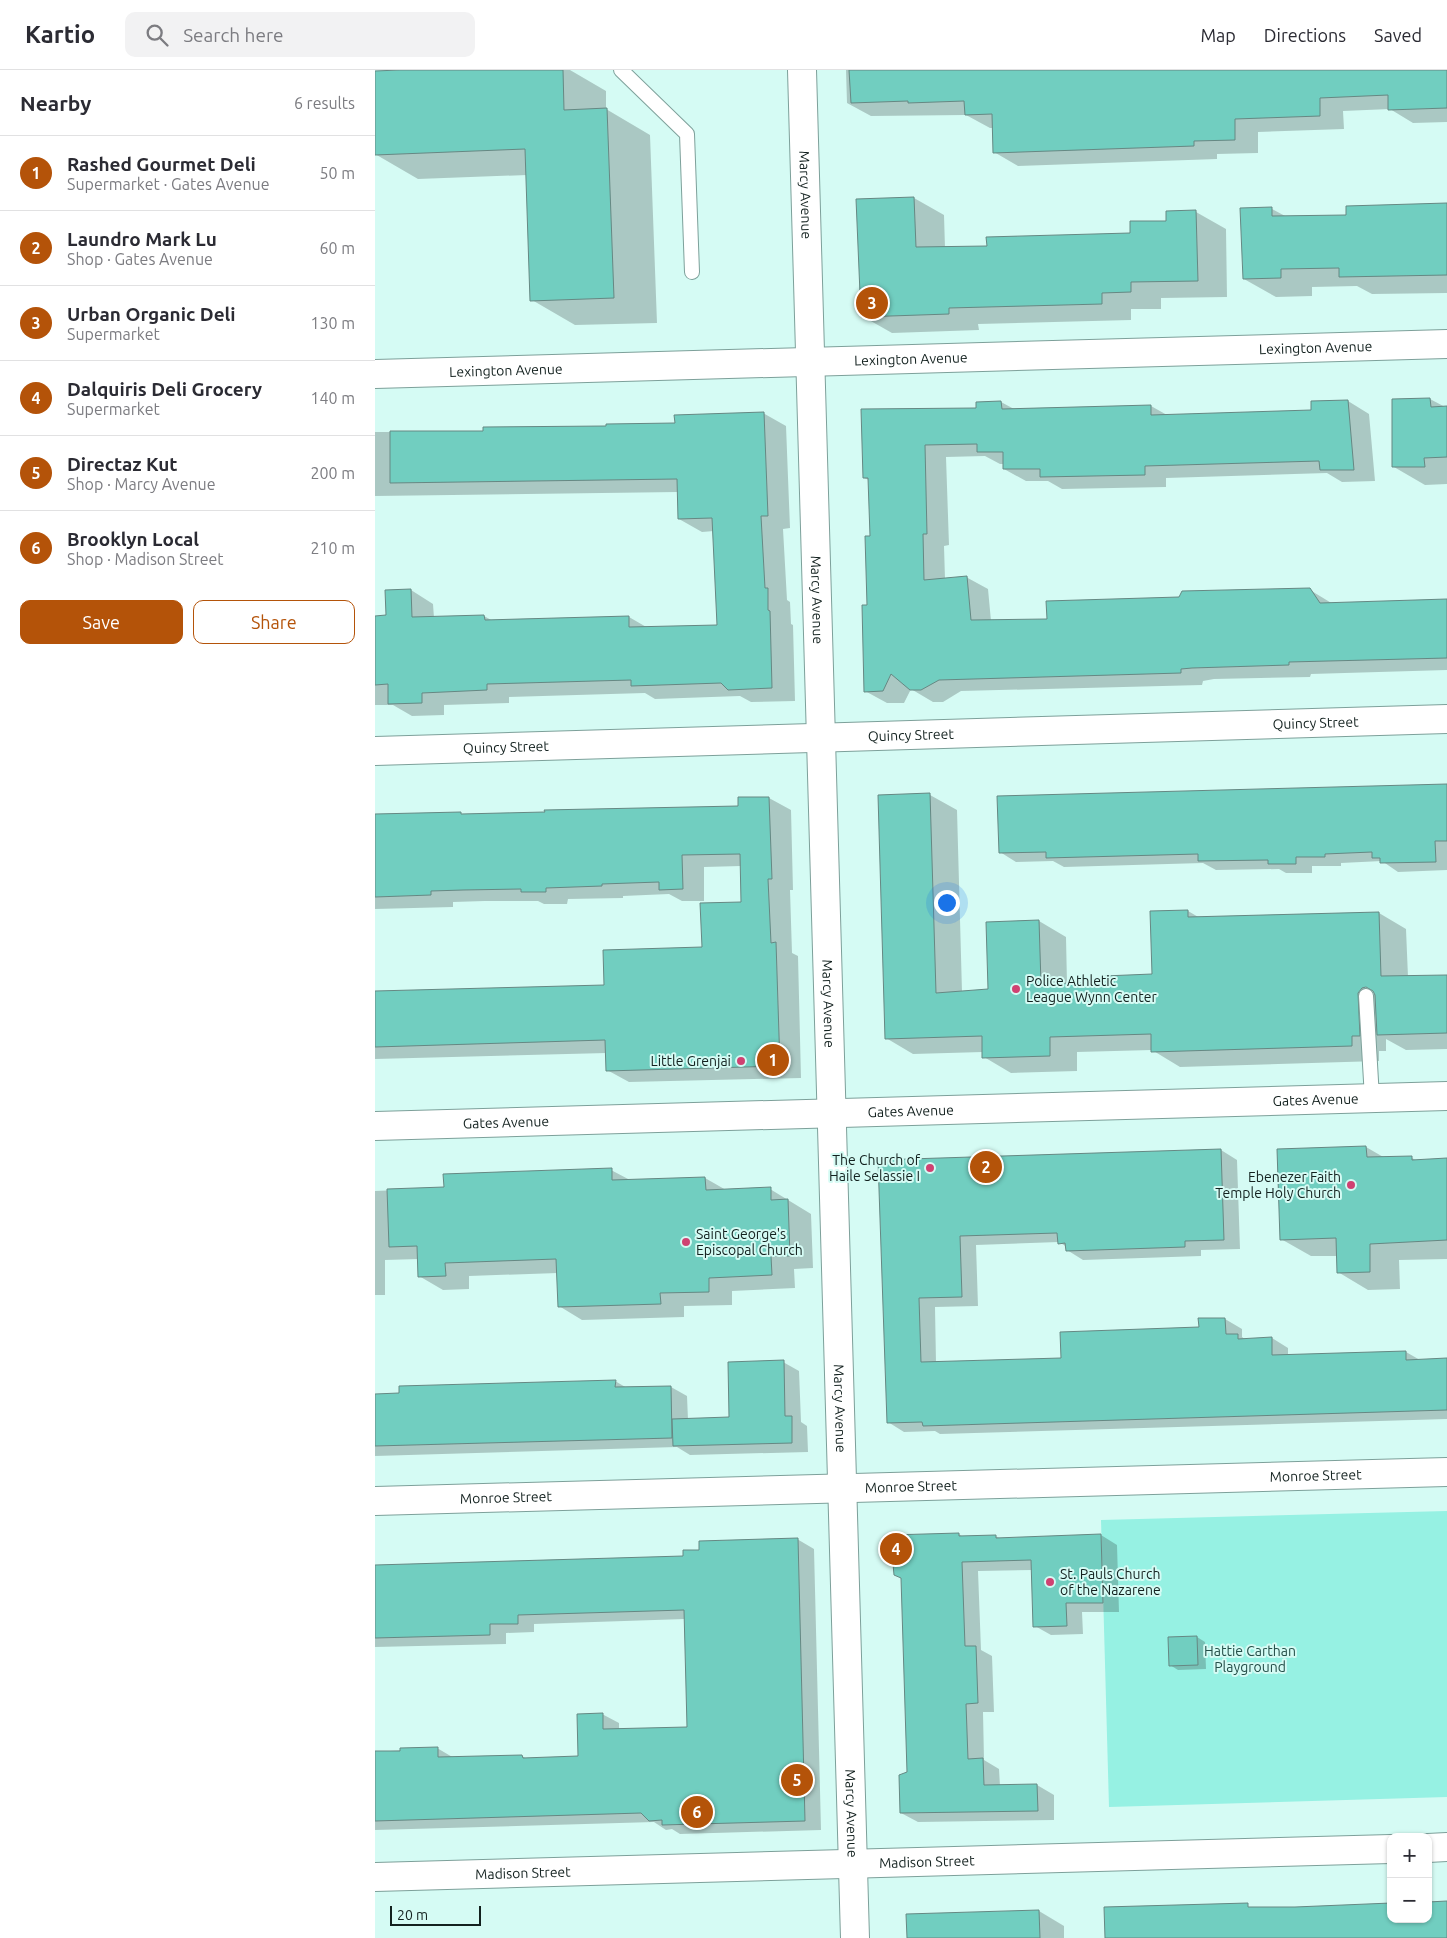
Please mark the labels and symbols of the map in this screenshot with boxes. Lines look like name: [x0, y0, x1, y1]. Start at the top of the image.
street label: Marcy Avenue: [796, 150, 815, 239]
pin: 3: [856, 284, 888, 322]
street label: Lexington Avenue: [1259, 338, 1373, 357]
street label: Lexington Avenue: [854, 349, 968, 369]
street label: Lexington Avenue: [449, 361, 563, 380]
street label: Marcy Avenue: [808, 555, 826, 644]
street label: Quincy Street: [1272, 714, 1359, 732]
street label: Quincy Street: [868, 726, 954, 744]
street label: Quincy Street: [463, 738, 550, 756]
your location: [934, 890, 960, 916]
street label: Marcy Avenue: [819, 959, 838, 1048]
place label: Police Athletic League Wynn Center: [1026, 973, 1157, 1005]
marker: Police Athletic League Wynn Center: [1010, 983, 1022, 995]
pin: 1: [757, 1041, 789, 1079]
place label: Little Grenjai: [651, 1053, 731, 1069]
marker: Little Grenjai: [735, 1055, 747, 1067]
street label: Gates Avenue: [1272, 1090, 1359, 1109]
street label: Gates Avenue: [867, 1102, 954, 1120]
street label: Gates Avenue: [463, 1113, 549, 1132]
pin: 2: [970, 1148, 1002, 1186]
place label: The Church of Haile Selassie I: [829, 1152, 921, 1184]
marker: The Church of Haile Selassie I: [924, 1162, 936, 1174]
place label: Ebenezer Faith Temple Holy Church: [1215, 1169, 1341, 1201]
marker: Ebenezer Faith Temple Holy Church: [1345, 1179, 1357, 1191]
place label: Saint George's Episcopal Church: [696, 1226, 803, 1258]
marker: Saint George's Episcopal Church: [680, 1236, 692, 1248]
street label: Marcy Avenue: [831, 1364, 849, 1453]
street label: Monroe Street: [1269, 1466, 1362, 1485]
street label: Monroe Street: [865, 1477, 957, 1496]
street label: Monroe Street: [460, 1488, 553, 1507]
pin: 4: [880, 1530, 912, 1568]
place label: St. Pauls Church of the Nazarene: [1060, 1566, 1161, 1598]
marker: St. Pauls Church of the Nazarene: [1044, 1576, 1056, 1588]
park label: Hattie Carthan Playground: [1204, 1643, 1296, 1675]
pin: 5: [781, 1761, 813, 1799]
street label: Marcy Avenue: [842, 1769, 861, 1858]
pin: 6: [681, 1793, 713, 1831]
street label: Madison Street: [879, 1852, 975, 1871]
street label: Madison Street: [475, 1864, 571, 1882]
scale bar: [390, 1903, 481, 1926]

